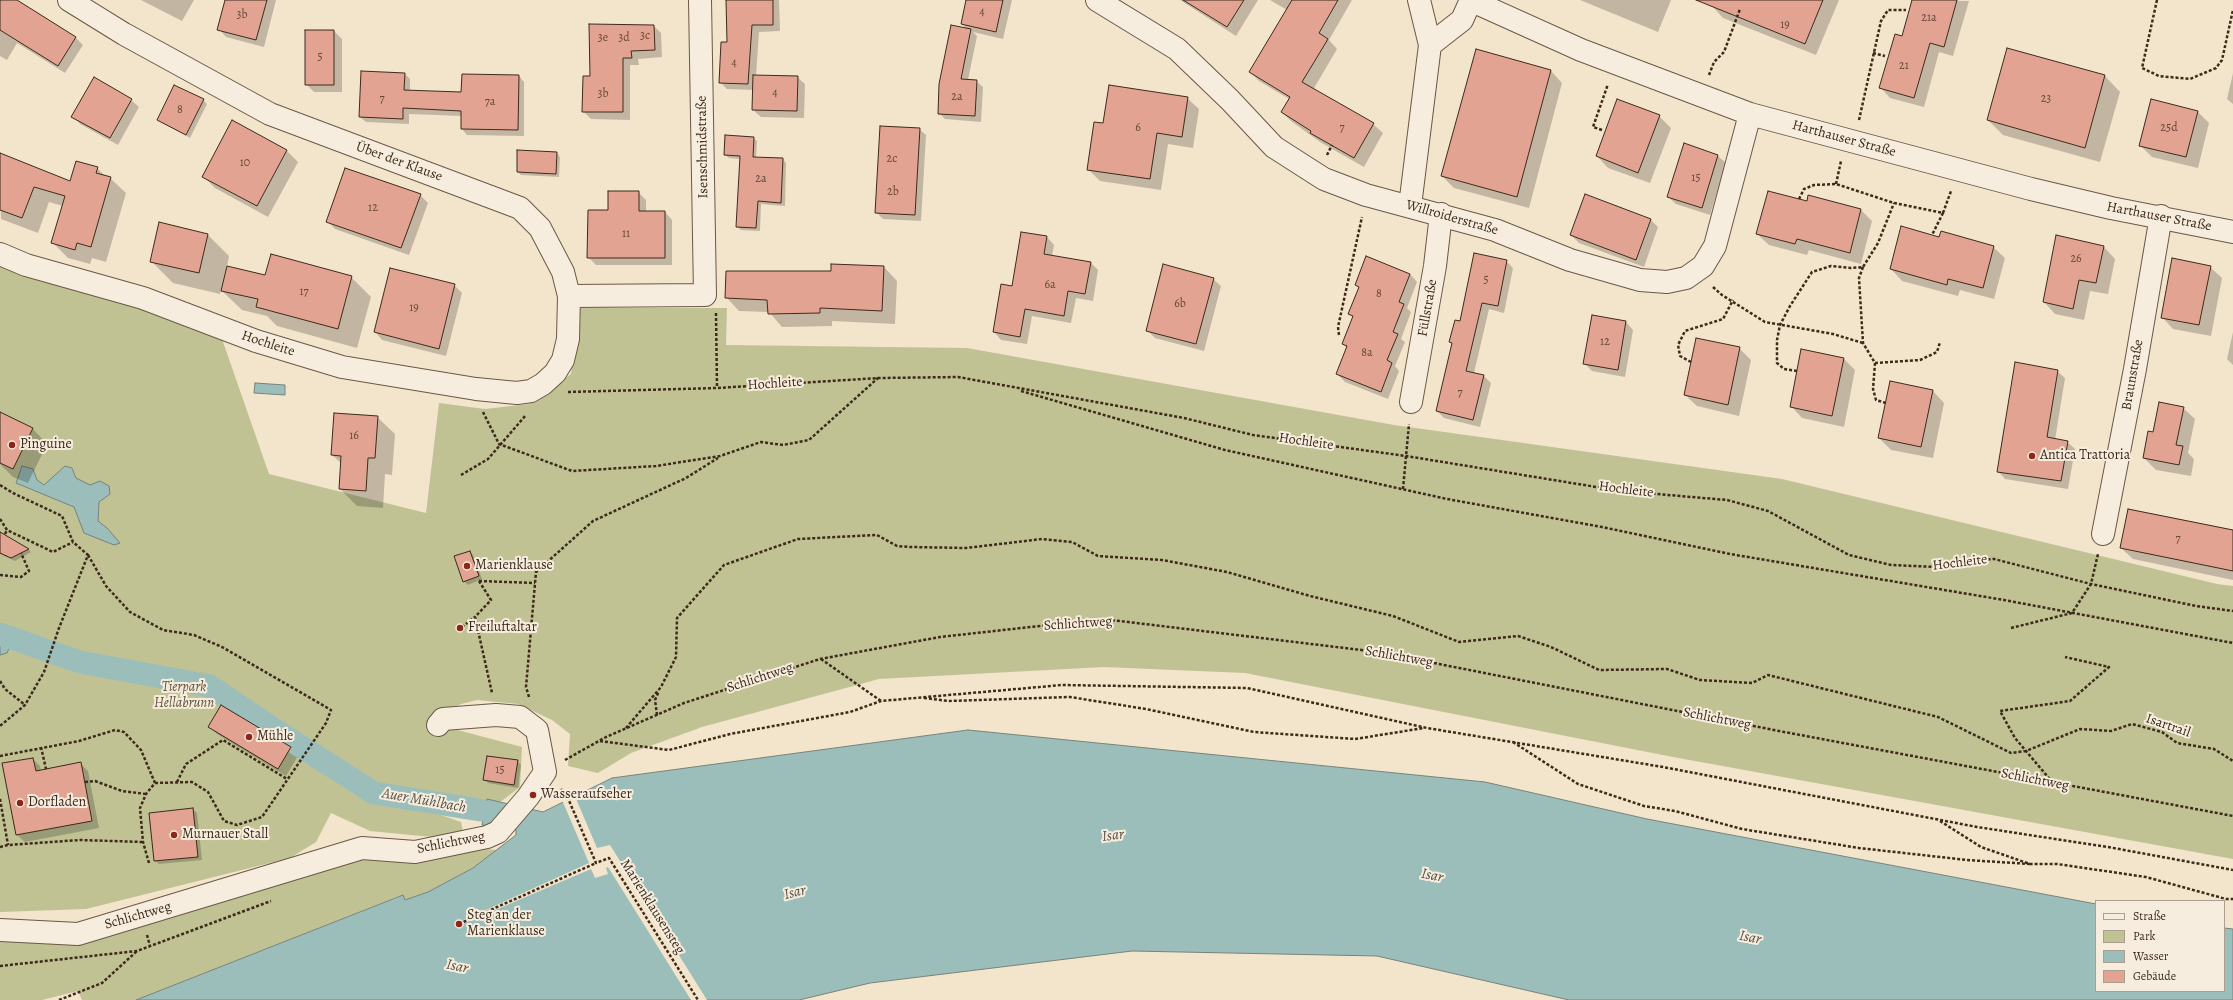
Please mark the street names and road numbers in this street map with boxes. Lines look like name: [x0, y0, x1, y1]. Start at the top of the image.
street label: Isenschmidstraße: [694, 95, 712, 199]
street label: Harthauser Straße: [1790, 117, 1898, 161]
street label: Über der Klause: [353, 139, 445, 185]
street label: Willroiderstraße: [1404, 197, 1500, 239]
street label: Harthauser Straße: [2105, 199, 2213, 235]
street label: Füllstraße: [1415, 278, 1441, 338]
street label: Hochleite: [239, 327, 297, 361]
street label: Braunstraße: [2118, 338, 2148, 412]
street label: Hochleite: [747, 374, 803, 394]
street label: Hochleite: [1278, 430, 1334, 454]
street label: Hochleite: [1598, 478, 1654, 502]
street label: Hochleite: [1932, 551, 1988, 575]
street label: Schlichtweg: [1043, 613, 1113, 635]
street label: Schlichtweg: [1364, 643, 1434, 671]
street label: Schlichtweg: [725, 659, 795, 697]
street label: Schlichtweg: [1682, 704, 1752, 734]
street label: Isartrail: [2144, 711, 2192, 741]
street label: Schlichtweg: [2000, 765, 2070, 795]
street label: Schlichtweg: [416, 828, 486, 858]
street label: Marienklausensteg: [616, 856, 688, 958]
street label: Schlichtweg: [103, 898, 173, 934]

